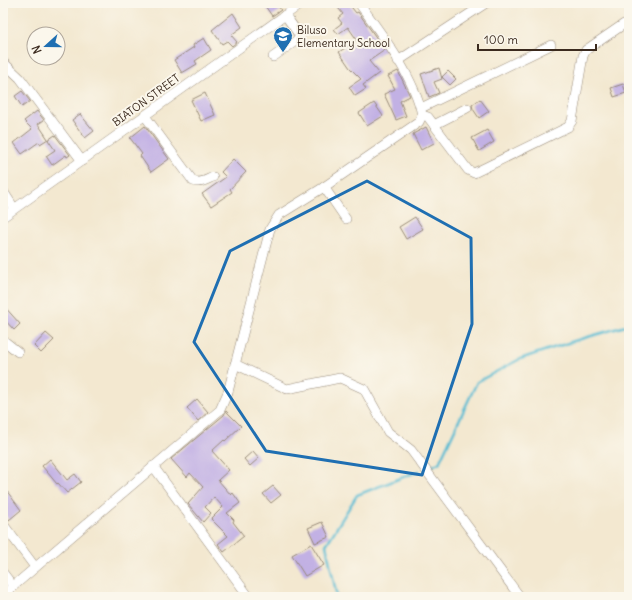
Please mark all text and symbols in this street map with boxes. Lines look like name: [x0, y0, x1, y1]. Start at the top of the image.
place label: Biluso Elementary School: [297, 23, 390, 50]
school or university icon: Biluso Elementary School: [272, 25, 294, 53]
north arrow: [26, 26, 66, 66]
scale bar: [478, 26, 596, 52]
text: 100 m: [484, 32, 518, 47]
text: N: [29, 44, 45, 56]
street label: BIATON STREET: [109, 71, 183, 129]

